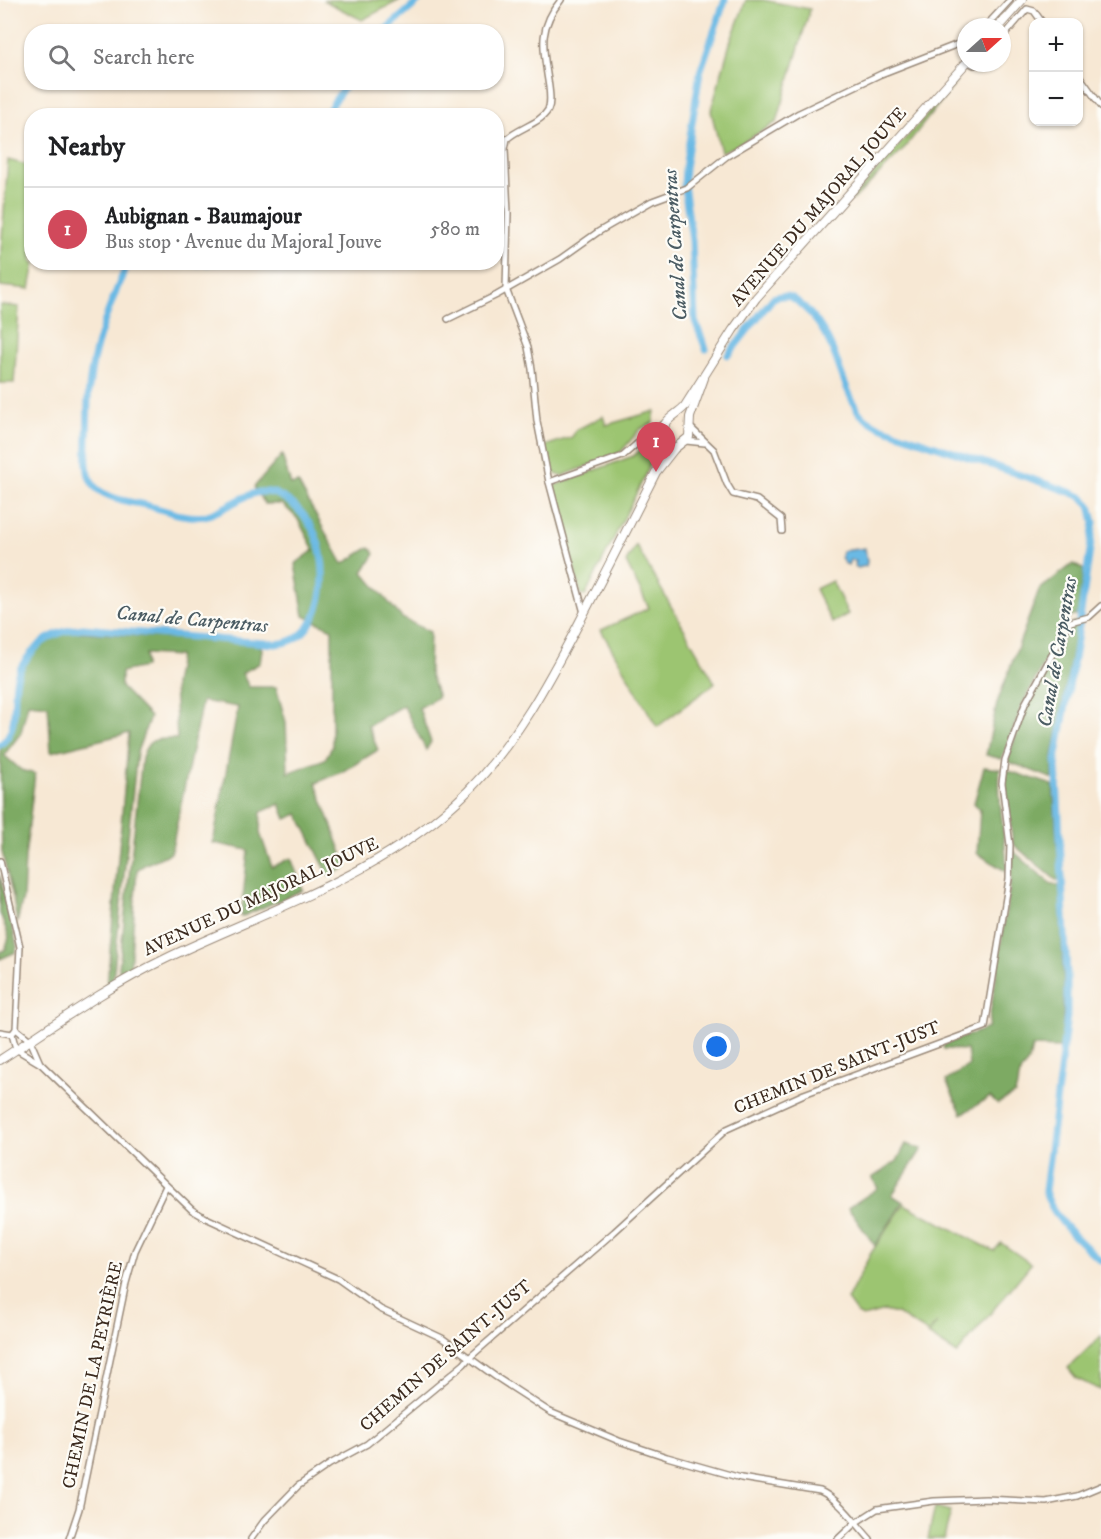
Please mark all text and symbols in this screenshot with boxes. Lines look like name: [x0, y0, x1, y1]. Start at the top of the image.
north arrow: [957, 18, 1011, 72]
map controls: [1029, 18, 1083, 126]
button: +: [1029, 18, 1083, 72]
search box: [24, 24, 504, 90]
icon: search: [45, 41, 78, 74]
text: Search here: [93, 44, 195, 71]
button: −: [1029, 72, 1083, 126]
street label: AVENUE DU MAJORAL JOUVE: [726, 103, 912, 311]
text: Nearby: [48, 131, 125, 164]
water label: Canal de Carpentras: [658, 167, 694, 322]
text: Aubignan - Baumajour: [105, 203, 302, 230]
text: 1: [64, 217, 71, 242]
text: 580 m: [430, 217, 480, 242]
text: Bus stop · Avenue du Majoral Jouve: [105, 230, 382, 255]
pin: 1: [636, 422, 676, 472]
water label: Canal de Carpentras: [1032, 574, 1084, 729]
water label: Canal de Carpentras: [115, 601, 270, 639]
street label: AVENUE DU MAJORAL JOUVE: [140, 833, 382, 961]
street label: CHEMIN DE SAINT-JUST: [731, 1016, 944, 1119]
your location: [702, 1032, 731, 1061]
street label: CHEMIN DE LA PEYRIÈRE: [58, 1259, 128, 1491]
street label: CHEMIN DE SAINT-JUST: [356, 1275, 537, 1437]

